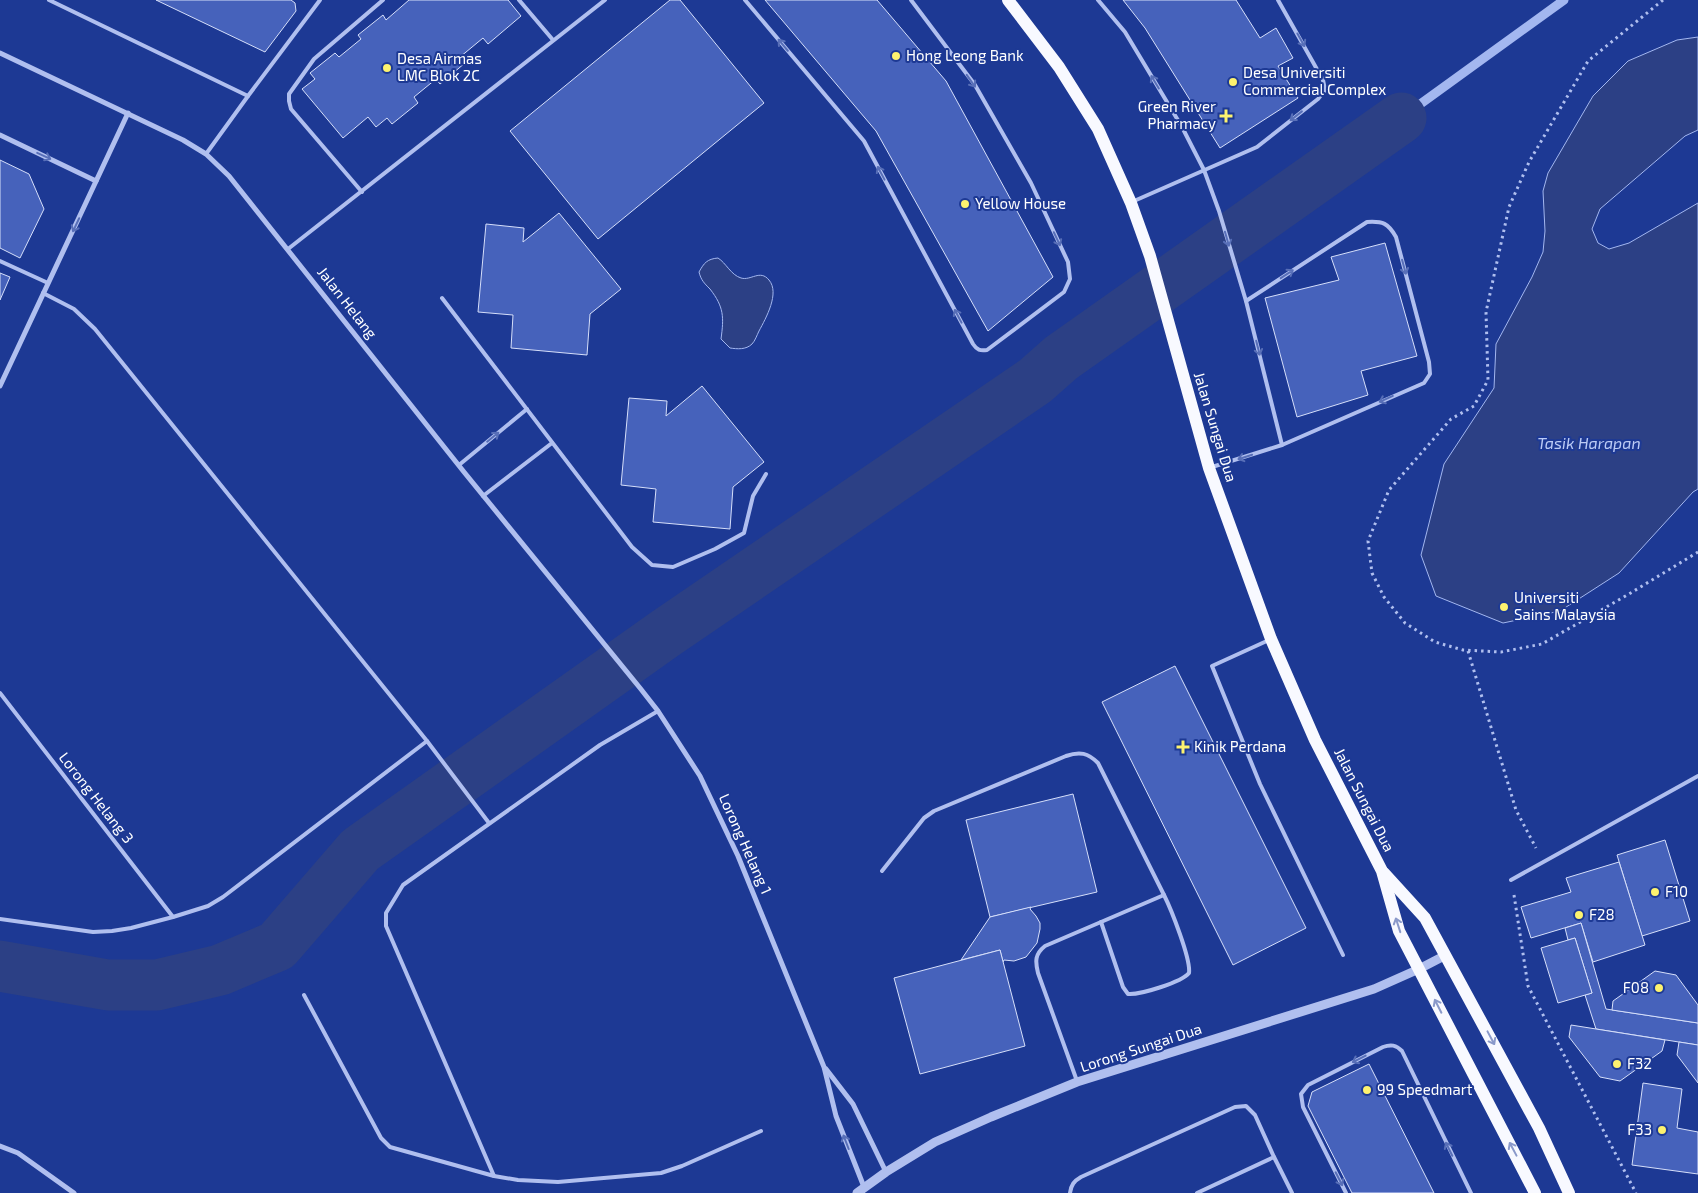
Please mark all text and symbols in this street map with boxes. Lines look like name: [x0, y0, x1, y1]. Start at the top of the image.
one-way arrow: [1296, 32, 1306, 47]
one-way arrow: [777, 38, 788, 51]
place label: Hong Leong Bank: [906, 46, 1024, 64]
place label: Desa Airmas LMC Blok 2C: [397, 49, 482, 84]
marker: Hong Leong Bank: [890, 50, 902, 62]
marker: Desa Airmas LMC Blok 2C: [381, 62, 393, 74]
place label: Desa Universiti Commercial Complex: [1243, 63, 1386, 98]
one-way arrow: [966, 74, 976, 88]
one-way arrow: [1149, 76, 1159, 90]
marker: Desa Universiti Commercial Complex: [1227, 76, 1239, 88]
place label: Green River Pharmacy: [1138, 97, 1216, 132]
marker: Green River Pharmacy: [1220, 110, 1232, 122]
one-way arrow: [1290, 110, 1303, 121]
one-way arrow: [36, 152, 51, 161]
one-way arrow: [876, 166, 885, 181]
place label: Yellow House: [975, 194, 1066, 212]
marker: Yellow House: [959, 198, 971, 210]
one-way arrow: [70, 217, 80, 232]
one-way arrow: [1053, 231, 1063, 246]
one-way arrow: [1222, 231, 1232, 247]
one-way arrow: [1400, 258, 1409, 274]
street label: Jalan Helang: [314, 263, 382, 342]
one-way arrow: [1279, 269, 1293, 279]
one-way arrow: [953, 309, 963, 324]
one-way arrow: [1254, 340, 1263, 356]
street label: Jalan Sungai Dua: [1191, 370, 1241, 484]
one-way arrow: [1379, 395, 1394, 405]
one-way arrow: [486, 431, 499, 442]
water label: Tasik Harapan: [1537, 433, 1641, 452]
one-way arrow: [1238, 452, 1254, 462]
place label: Universiti Sains Malaysia: [1514, 588, 1616, 623]
marker: Universiti Sains Malaysia: [1498, 601, 1510, 613]
place label: Kinik Perdana: [1194, 737, 1286, 755]
marker: Kinik Perdana: [1176, 740, 1190, 754]
street label: Jalan Sungai Dua: [1331, 745, 1399, 854]
street label: Lorong Helang 3: [56, 748, 138, 846]
street label: Lorong Helang 1: [716, 791, 776, 897]
place label: F10: [1665, 882, 1688, 900]
marker: F10: [1649, 886, 1661, 898]
place label: F28: [1589, 905, 1615, 923]
marker: F28: [1573, 909, 1585, 921]
one-way arrow: [1393, 918, 1402, 933]
place label: F08: [1623, 978, 1649, 996]
marker: F08: [1653, 982, 1665, 994]
one-way arrow: [1433, 998, 1443, 1013]
street label: Lorong Sungai Dua: [1078, 1019, 1204, 1075]
one-way arrow: [1486, 1031, 1496, 1046]
place label: F32: [1627, 1054, 1652, 1072]
one-way arrow: [1352, 1055, 1367, 1064]
marker: F32: [1611, 1058, 1623, 1070]
place label: 99 Speedmart: [1377, 1080, 1473, 1098]
marker: 99 Speedmart: [1361, 1084, 1373, 1096]
place label: F33: [1627, 1120, 1652, 1138]
marker: F33: [1656, 1124, 1668, 1136]
one-way arrow: [841, 1135, 850, 1150]
one-way arrow: [1444, 1142, 1454, 1157]
one-way arrow: [1508, 1143, 1518, 1157]
one-way arrow: [1334, 1171, 1344, 1186]

